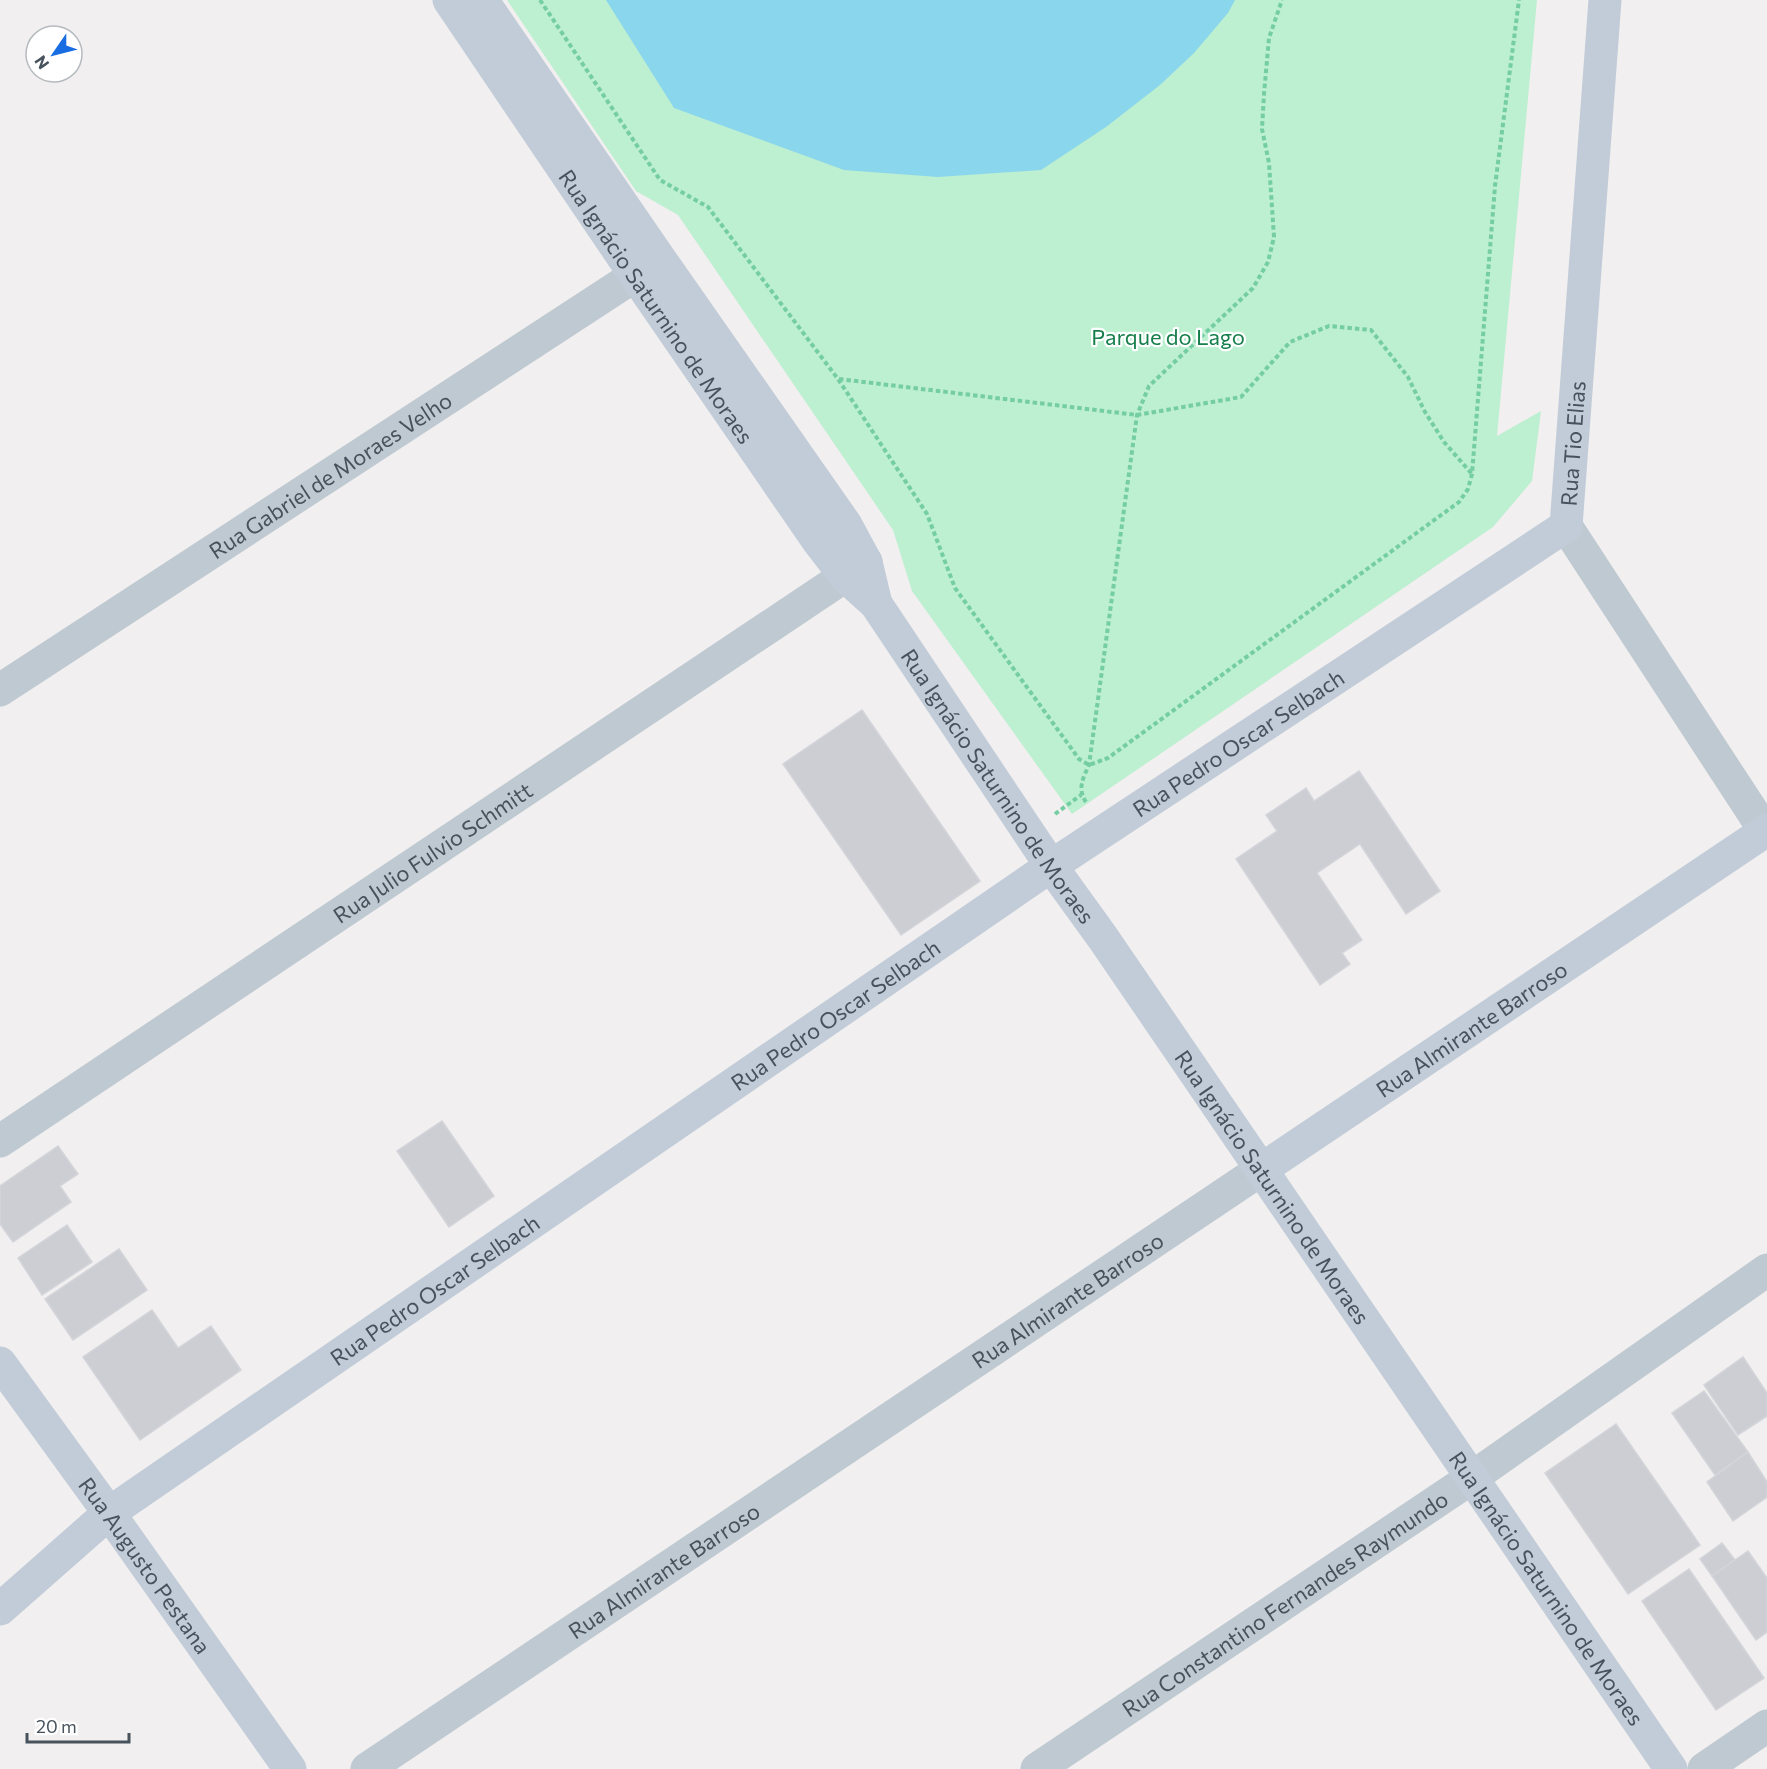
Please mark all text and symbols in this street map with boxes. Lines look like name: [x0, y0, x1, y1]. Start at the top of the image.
north arrow: [24, 24, 84, 84]
text: N: [30, 53, 53, 73]
street label: Rua Ignácio Saturnino de Moraes: [554, 164, 760, 448]
park label: Parque do Lago: [1091, 323, 1245, 350]
street label: Rua Tio Elias: [1554, 380, 1590, 507]
street label: Rua Gabriel de Moraes Velho: [203, 386, 456, 564]
street label: Rua Ignácio Saturnino de Moraes: [896, 643, 1101, 928]
street label: Rua Pedro Oscar Selbach: [1127, 663, 1349, 822]
street label: Rua Julio Fulvio Schmitt: [328, 776, 537, 928]
street label: Rua Pedro Oscar Selbach: [725, 933, 945, 1096]
street label: Rua Almirante Barroso: [1370, 955, 1572, 1102]
street label: Rua Ignácio Saturnino de Moraes: [1170, 1045, 1376, 1329]
street label: Rua Pedro Oscar Selbach: [325, 1208, 544, 1371]
street label: Rua Almirante Barroso: [966, 1226, 1168, 1373]
street label: Rua Ignácio Saturnino de Moraes: [1444, 1446, 1650, 1730]
street label: Rua Augusto Pestana: [74, 1472, 217, 1658]
street label: Rua Constantino Fernandes Raymundo: [1117, 1484, 1453, 1722]
street label: Rua Almirante Barroso: [563, 1496, 764, 1644]
scale bar: [27, 1706, 129, 1744]
text: 20 m: [36, 1715, 77, 1737]

